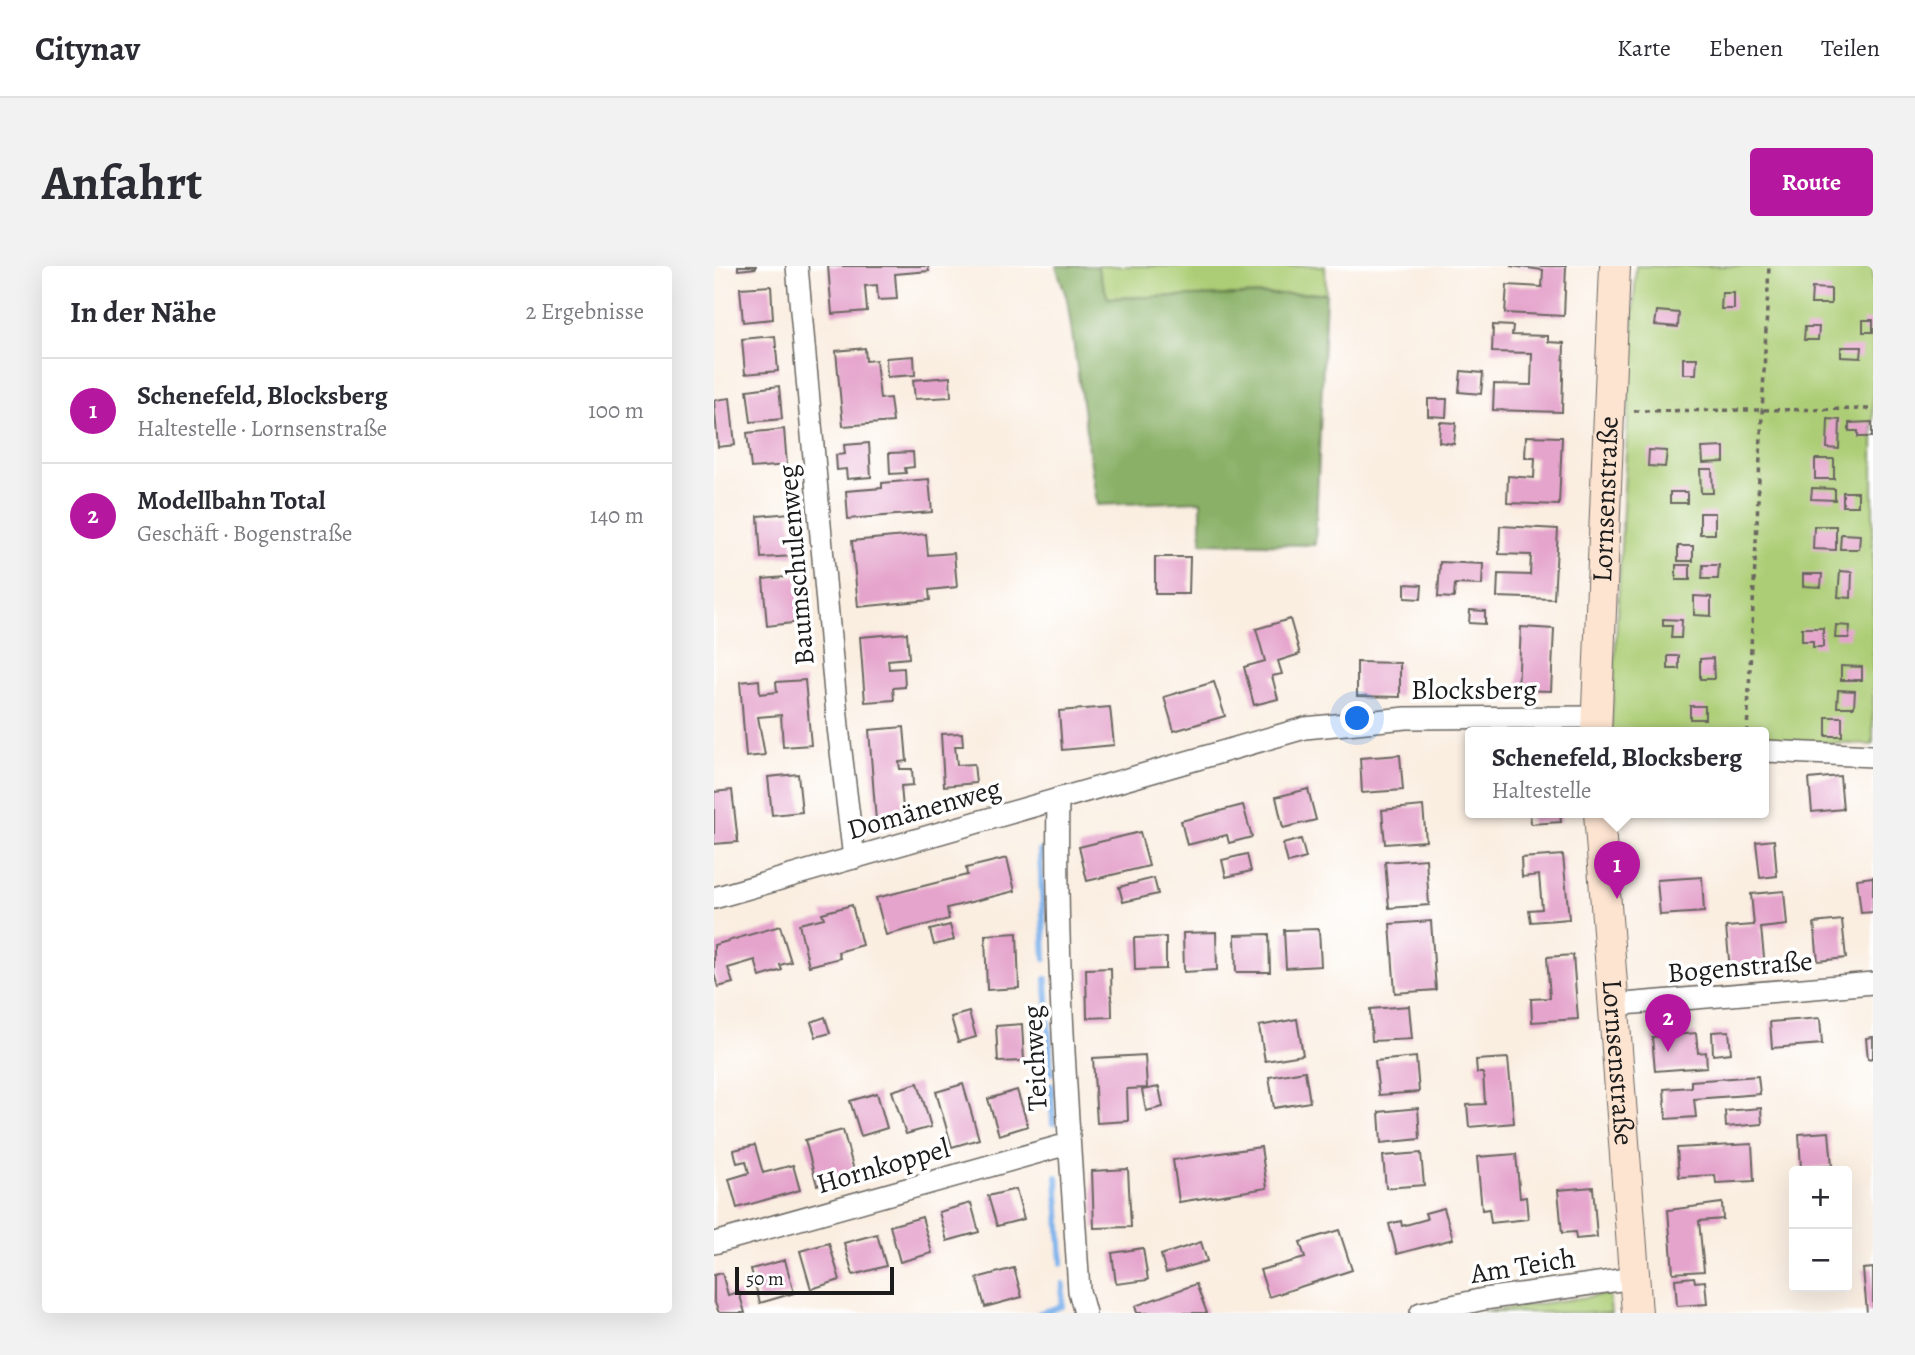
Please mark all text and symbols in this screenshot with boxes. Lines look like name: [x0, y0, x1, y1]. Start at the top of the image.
text: Citynav: [35, 26, 140, 71]
text: Karte: [1617, 32, 1671, 64]
text: Ebenen: [1709, 32, 1783, 64]
text: Teilen: [1821, 32, 1880, 64]
button: Route: [1750, 148, 1873, 216]
text: Anfahrt: [42, 149, 202, 216]
text: In der Nähe: [70, 292, 216, 332]
text: 2 Ergebnisse: [525, 296, 644, 327]
text: Schenefeld, Blocksberg: [137, 378, 388, 413]
text: 1: [89, 395, 97, 426]
text: 100 m: [588, 395, 644, 426]
text: Haltestelle · Lornsenstraße: [137, 413, 387, 444]
street label: Lornsenstraße: [1583, 415, 1628, 583]
street label: Baumschulenweg: [768, 463, 824, 667]
text: Modellbahn Total: [137, 483, 326, 518]
text: 2: [87, 500, 99, 531]
text: 140 m: [590, 500, 644, 531]
text: Geschäft · Bogenstraße: [137, 518, 352, 549]
street label: Blocksberg: [1411, 671, 1537, 709]
your location: [1340, 701, 1374, 735]
popup: [1465, 727, 1769, 818]
text: Schenefeld, Blocksberg: [1492, 740, 1742, 775]
street label: Domänenweg: [843, 769, 1005, 849]
text: Haltestelle: [1492, 775, 1591, 806]
pin: 1: [1594, 841, 1640, 899]
street label: Bogenstraße: [1666, 942, 1814, 992]
street label: Lornsenstraße: [1593, 978, 1643, 1147]
pin: 2: [1645, 994, 1691, 1052]
street label: Teichweg: [1013, 1004, 1057, 1112]
street label: Hornkoppel: [812, 1129, 954, 1203]
map controls: [1789, 1166, 1852, 1292]
button: +: [1789, 1166, 1852, 1229]
button: −: [1789, 1229, 1852, 1292]
street label: Am Teich: [1467, 1239, 1578, 1293]
scale bar: [735, 1264, 894, 1296]
text: 50 m: [746, 1266, 784, 1292]

